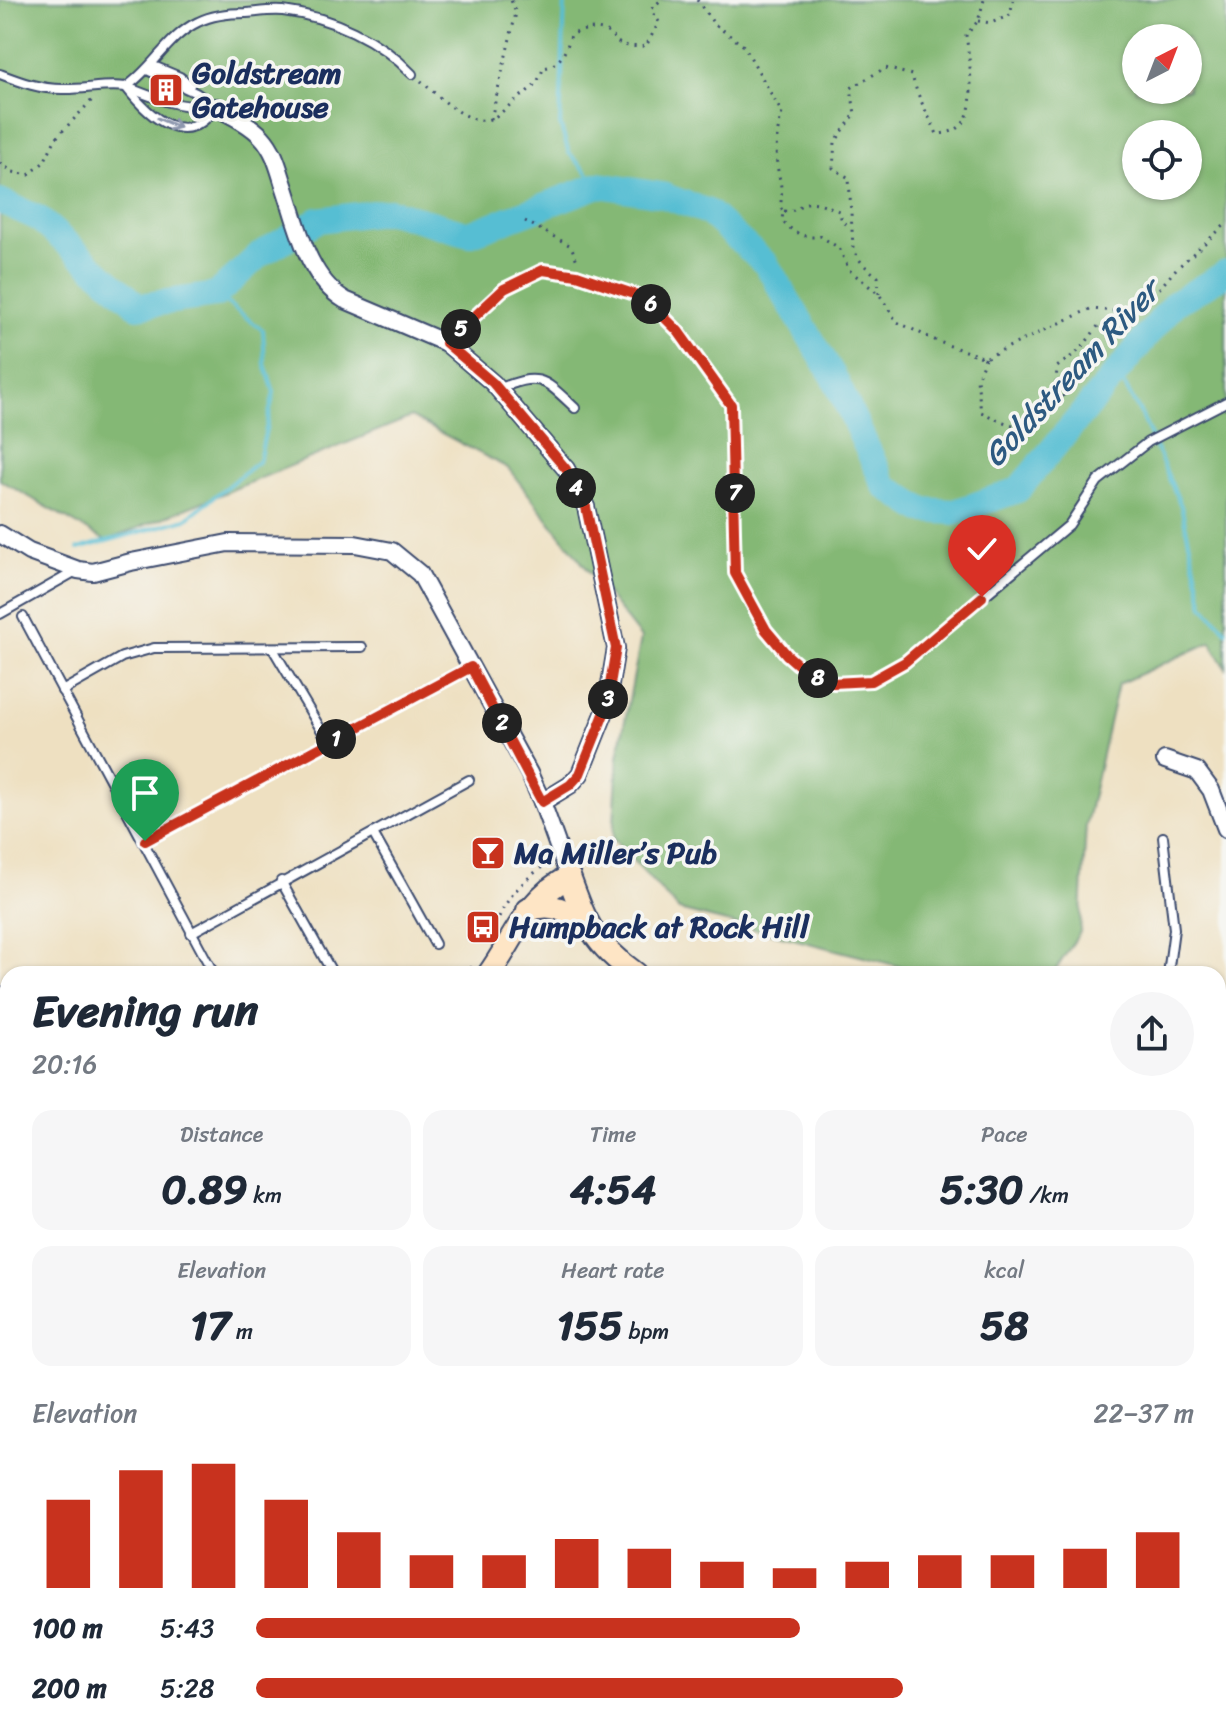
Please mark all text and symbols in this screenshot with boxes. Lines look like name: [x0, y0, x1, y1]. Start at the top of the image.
north arrow: [1122, 24, 1202, 104]
map controls: [1122, 24, 1202, 200]
place label: Goldstream Gatehouse: [192, 46, 342, 134]
building icon: Goldstream Gatehouse: [147, 71, 185, 109]
one-way arrow: [156, 117, 181, 132]
button: locate: [1122, 120, 1202, 200]
water label: Goldstream River: [969, 262, 1178, 481]
pin: 6: [631, 284, 671, 324]
text: 6: [645, 284, 657, 323]
pin: 5: [441, 309, 481, 349]
text: 5: [454, 309, 468, 348]
pin: 4: [556, 468, 596, 508]
text: 4: [569, 468, 583, 507]
pin: 7: [715, 473, 755, 513]
text: 7: [729, 473, 741, 512]
pin: [948, 515, 1016, 597]
icon: check: [960, 527, 1004, 571]
pin: 8: [798, 658, 838, 698]
text: 8: [811, 658, 825, 697]
pin: 3: [588, 679, 628, 719]
text: 3: [602, 679, 614, 718]
pin: 2: [482, 703, 522, 743]
text: 2: [496, 703, 508, 742]
pin: 1: [316, 719, 356, 759]
text: 1: [331, 719, 341, 758]
pin: [111, 759, 179, 841]
icon: arrive: [123, 771, 167, 815]
place label: Ma Miller’s Pub: [513, 826, 717, 880]
bar icon: Ma Miller’s Pub: [469, 834, 507, 872]
place label: Humpback at Rock Hill: [509, 900, 810, 954]
bus stop icon: Humpback at Rock Hill: [464, 908, 502, 946]
text: Evening run: [32, 972, 258, 1050]
button: share: [1110, 992, 1194, 1076]
text: 20:16: [32, 1041, 97, 1087]
text: Distance: [180, 1115, 263, 1154]
text: Time: [590, 1115, 636, 1154]
text: Pace: [981, 1115, 1028, 1154]
text: 0.89: [161, 1154, 248, 1225]
text: 4:54: [570, 1154, 656, 1225]
text: 5:30: [940, 1154, 1024, 1225]
text: km: [248, 1176, 282, 1215]
text: /km: [1024, 1176, 1069, 1215]
text: Elevation: [177, 1251, 266, 1290]
text: Heart rate: [561, 1251, 665, 1290]
text: kcal: [984, 1251, 1024, 1290]
text: 17: [190, 1290, 230, 1361]
text: 155: [557, 1290, 623, 1361]
text: 58: [980, 1290, 1029, 1361]
text: m: [230, 1312, 253, 1351]
text: bpm: [623, 1312, 669, 1351]
text: Elevation: [32, 1390, 137, 1436]
text: 22–37 m: [1093, 1390, 1194, 1436]
text: 100 m: [32, 1605, 103, 1651]
text: 5:43: [160, 1605, 214, 1651]
text: 200 m: [32, 1665, 107, 1711]
text: 5:28: [160, 1665, 214, 1711]

